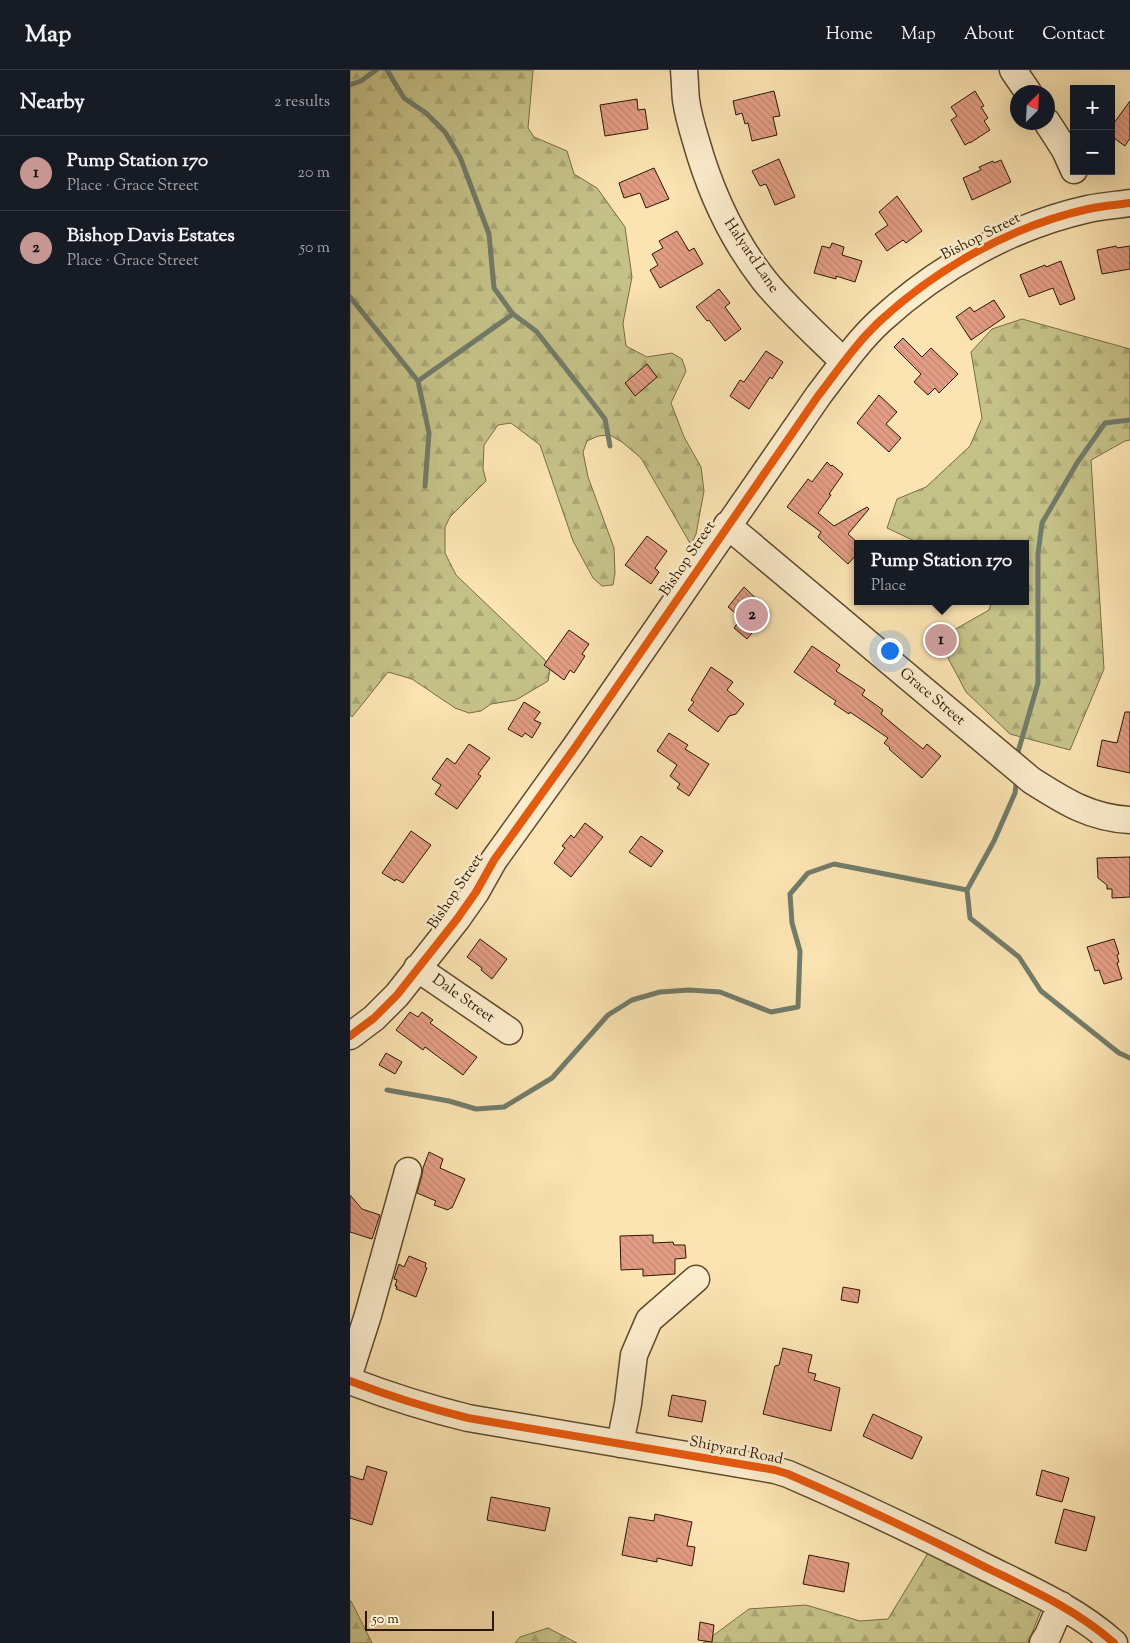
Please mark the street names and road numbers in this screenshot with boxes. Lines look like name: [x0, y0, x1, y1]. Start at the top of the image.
street label: Bishop Street: [938, 208, 1024, 266]
street label: Halyard Lane: [718, 214, 784, 298]
street label: Bishop Street: [655, 517, 721, 601]
street label: Grace Street: [894, 663, 970, 731]
street label: Bishop Street: [423, 850, 489, 934]
street label: Dale Street: [428, 970, 498, 1028]
street label: Shipyard Road: [687, 1432, 785, 1470]

